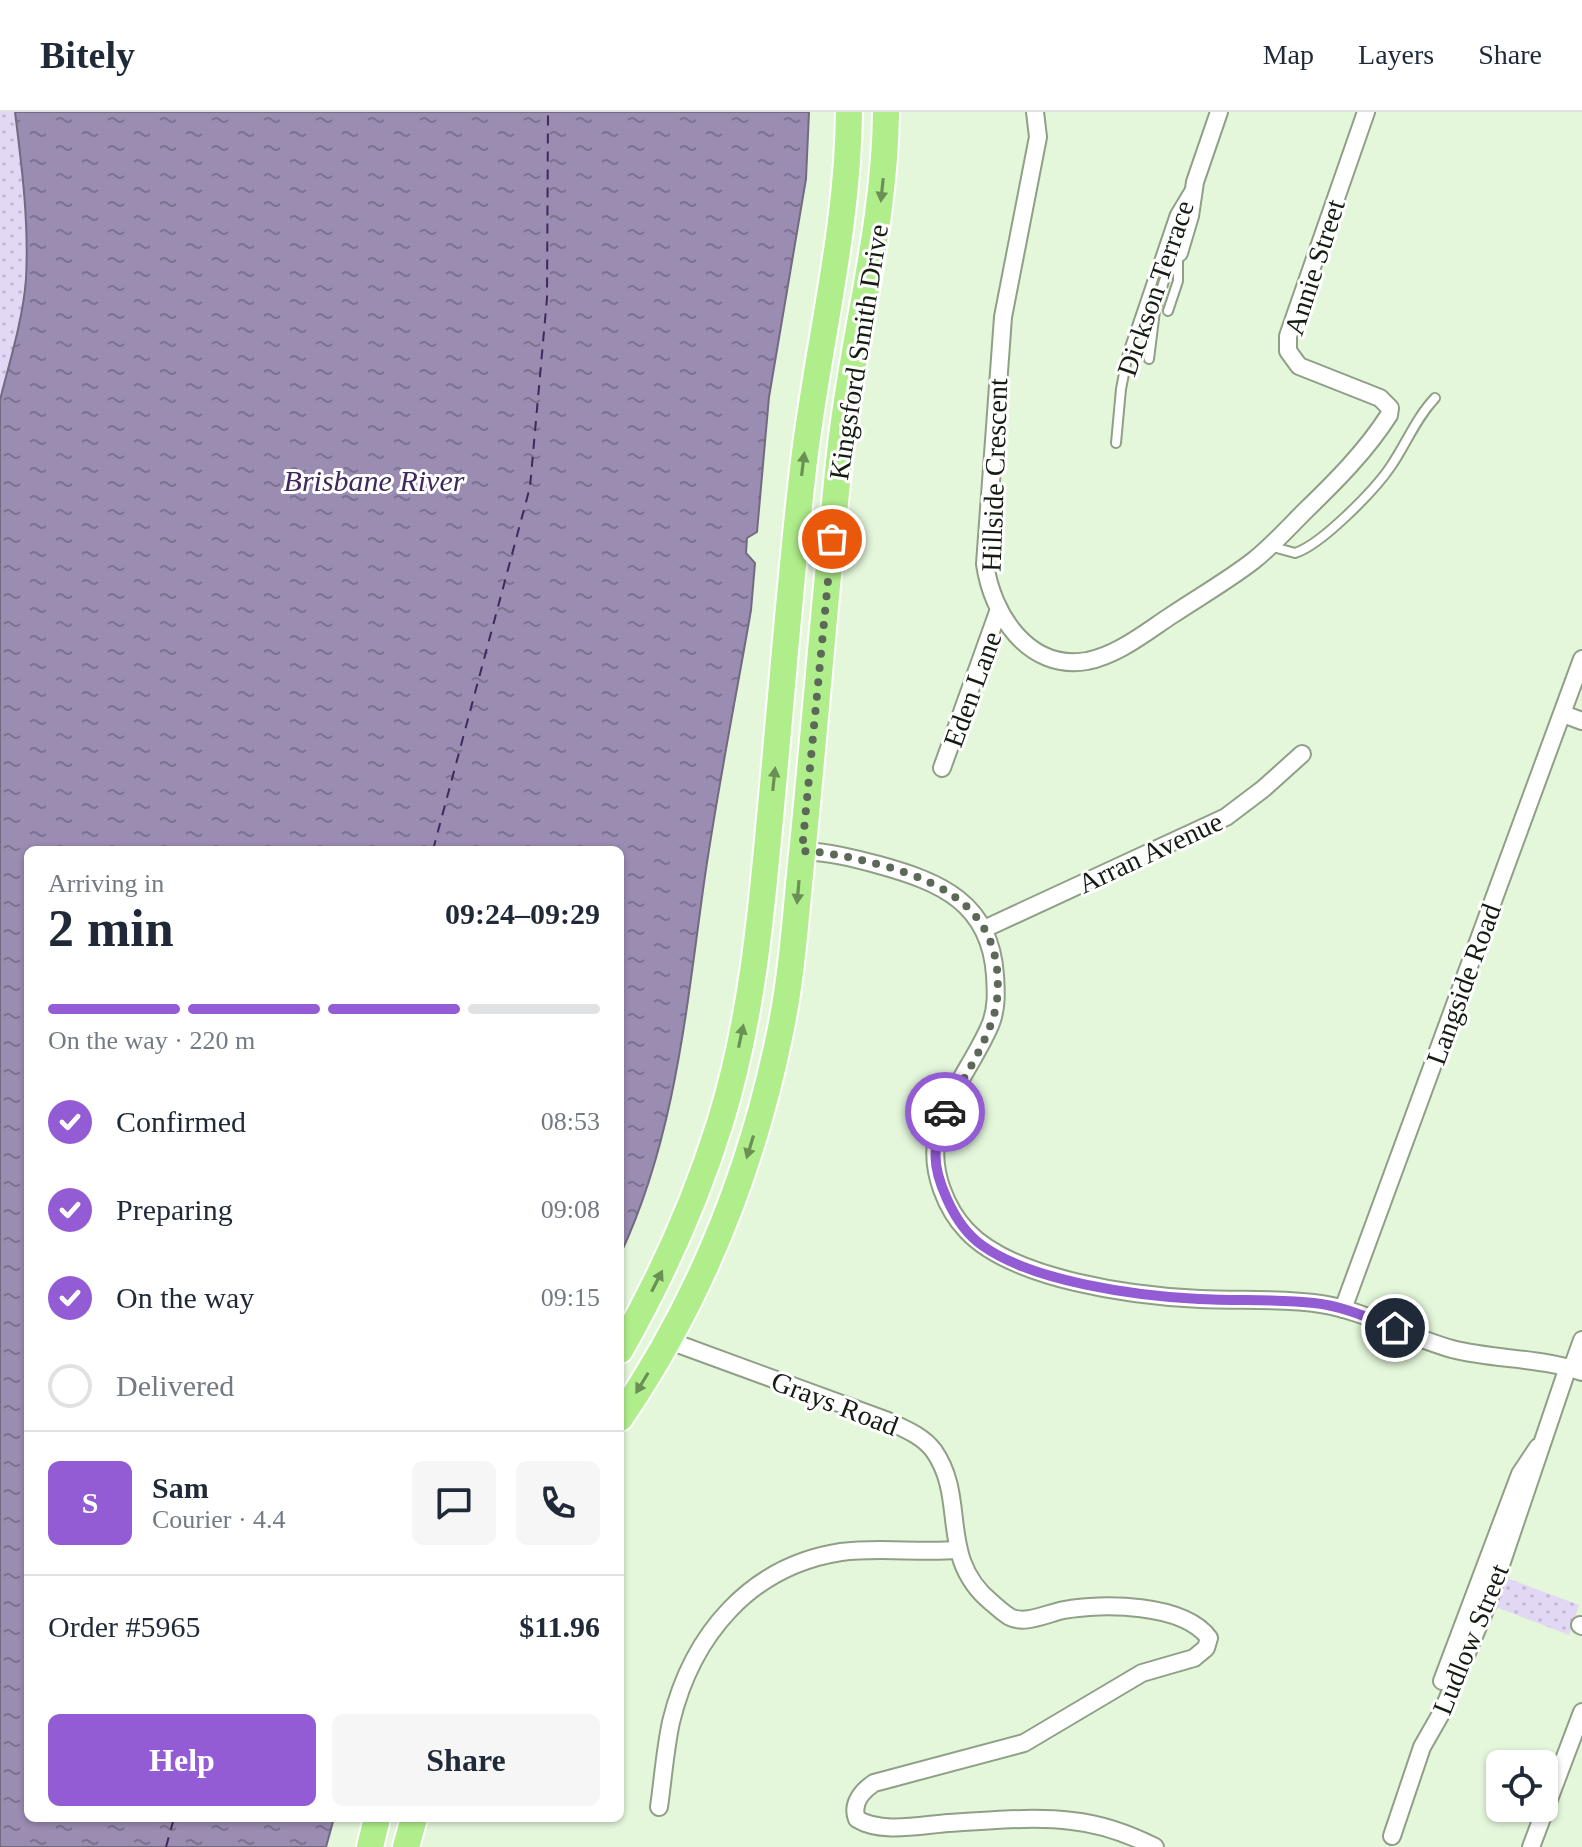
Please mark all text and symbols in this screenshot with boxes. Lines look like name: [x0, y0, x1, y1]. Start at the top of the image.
text: Bitely: [40, 34, 135, 76]
text: Map: [1263, 39, 1314, 70]
text: Layers: [1358, 39, 1434, 70]
text: Share: [1478, 39, 1542, 70]
one-way arrow: [875, 178, 888, 203]
street label: Annie Street: [1278, 195, 1351, 339]
street label: Dickson Terrace: [1111, 196, 1200, 380]
street label: Kingsford Smith Drive: [823, 222, 894, 482]
street label: Hillside Crescent: [976, 378, 1013, 572]
one-way arrow: [797, 451, 810, 476]
water label: Brisbane River: [284, 464, 465, 497]
pin: [798, 505, 866, 573]
icon: bag: [810, 517, 854, 561]
street label: Eden Lane: [937, 627, 1008, 751]
one-way arrow: [768, 766, 781, 791]
street label: Arran Avenue: [1073, 805, 1227, 899]
text: Arriving in: [48, 869, 164, 898]
one-way arrow: [791, 880, 804, 905]
text: 09:24–09:29: [445, 897, 600, 930]
text: 2 min: [48, 900, 174, 957]
street label: Langside Road: [1420, 900, 1507, 1069]
one-way arrow: [735, 1024, 748, 1049]
text: On the way · 220 m: [48, 1026, 255, 1055]
courier: [905, 1072, 985, 1152]
icon: car: [923, 1090, 967, 1134]
icon: check: [48, 1100, 92, 1144]
text: Confirmed: [116, 1105, 246, 1138]
text: 08:53: [541, 1107, 600, 1136]
one-way arrow: [743, 1136, 756, 1160]
icon: check: [48, 1188, 92, 1232]
text: Preparing: [116, 1193, 233, 1226]
text: 09:08: [541, 1195, 600, 1224]
one-way arrow: [650, 1270, 663, 1293]
icon: check: [48, 1276, 92, 1320]
text: On the way: [116, 1281, 254, 1314]
text: 09:15: [541, 1283, 600, 1312]
pin: [1361, 1294, 1429, 1362]
icon: home: [1373, 1306, 1417, 1350]
street label: Grays Road: [767, 1365, 902, 1442]
text: Delivered: [116, 1369, 234, 1402]
one-way arrow: [635, 1372, 649, 1394]
button: chat: [412, 1461, 496, 1545]
button: phone: [516, 1461, 600, 1545]
text: Sam: [152, 1471, 209, 1504]
text: S: [82, 1486, 98, 1519]
text: Courier · 4.4: [152, 1505, 286, 1534]
street label: Ludlow Street: [1426, 1559, 1515, 1719]
text: Order #5965: [48, 1610, 200, 1643]
text: $11.96: [519, 1610, 600, 1643]
button: Help: [48, 1714, 316, 1806]
button: Share: [332, 1714, 600, 1806]
map controls: [1486, 1750, 1558, 1822]
button: locate: [1486, 1750, 1558, 1822]

